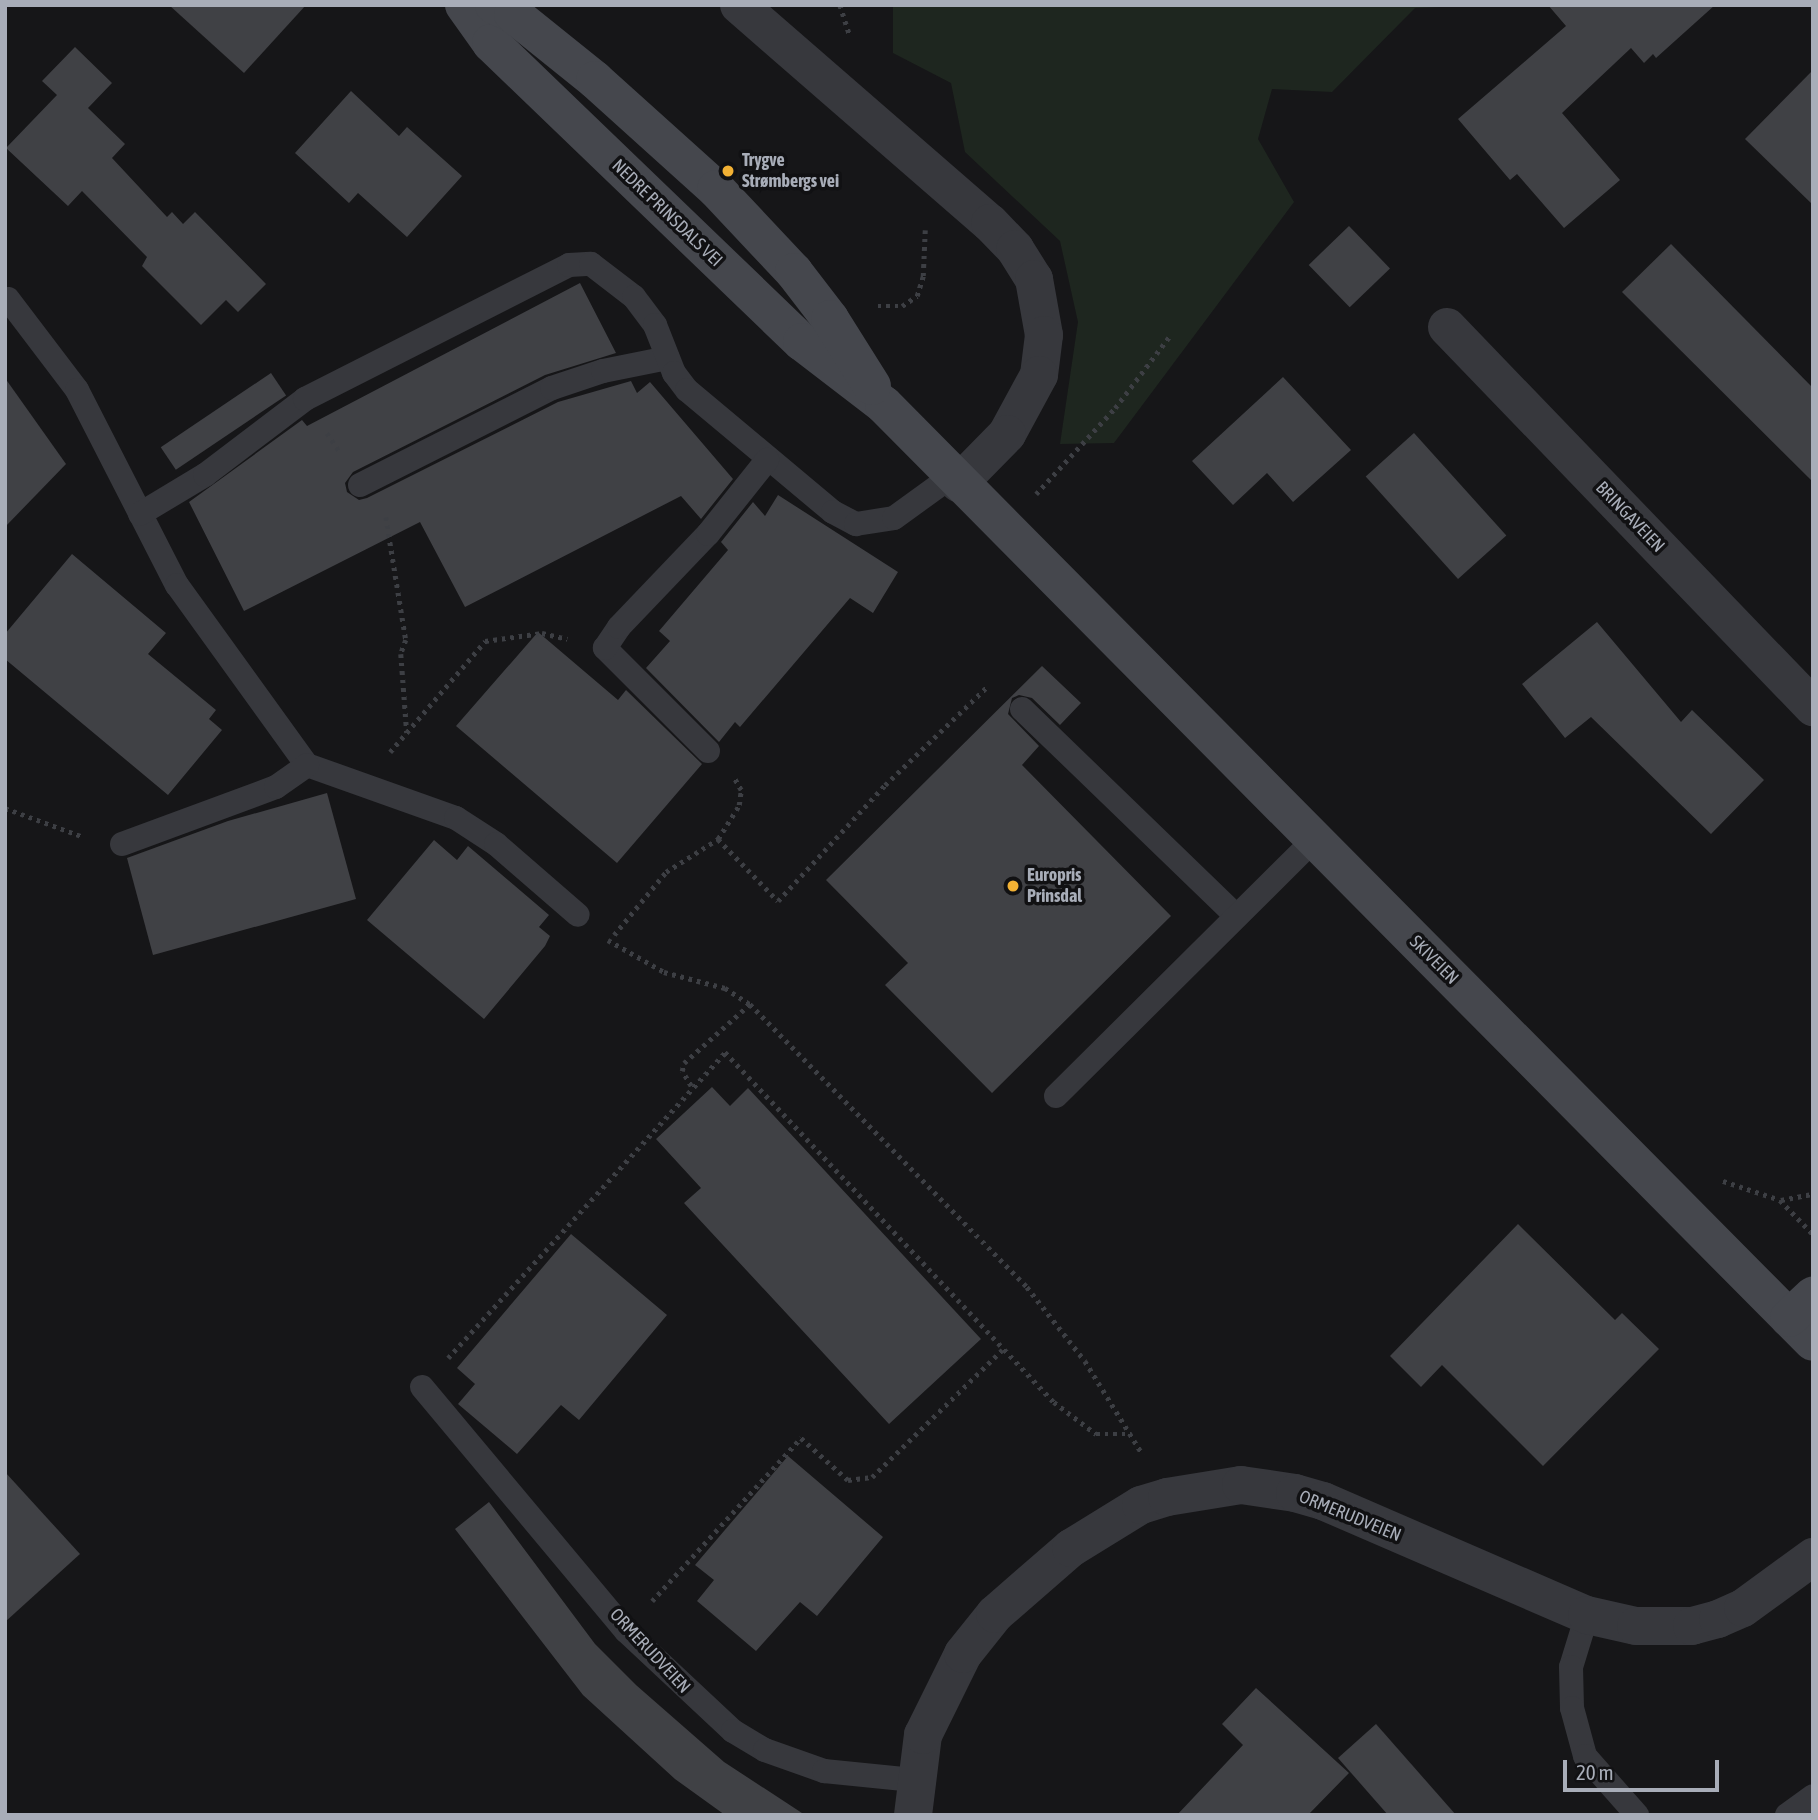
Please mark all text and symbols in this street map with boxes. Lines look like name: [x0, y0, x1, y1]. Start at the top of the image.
place label: Trygve Strømbergs vei: [742, 150, 839, 192]
street label: NEDRE PRINSDALS VEI: [607, 155, 727, 271]
marker: Trygve Strømbergs vei: [720, 163, 736, 179]
street label: BRINGAVEIEN: [1591, 477, 1669, 557]
place label: Europris Prinsdal: [1027, 865, 1082, 908]
marker: Europris Prinsdal: [1005, 878, 1021, 894]
street label: SKIVEIEN: [1405, 931, 1463, 989]
street label: ORMERUDVEIEN: [1296, 1486, 1404, 1546]
street label: ORMERUDVEIEN: [605, 1604, 695, 1698]
scale bar: [1566, 1746, 1722, 1790]
text: 20 m: [1576, 1760, 1614, 1784]

